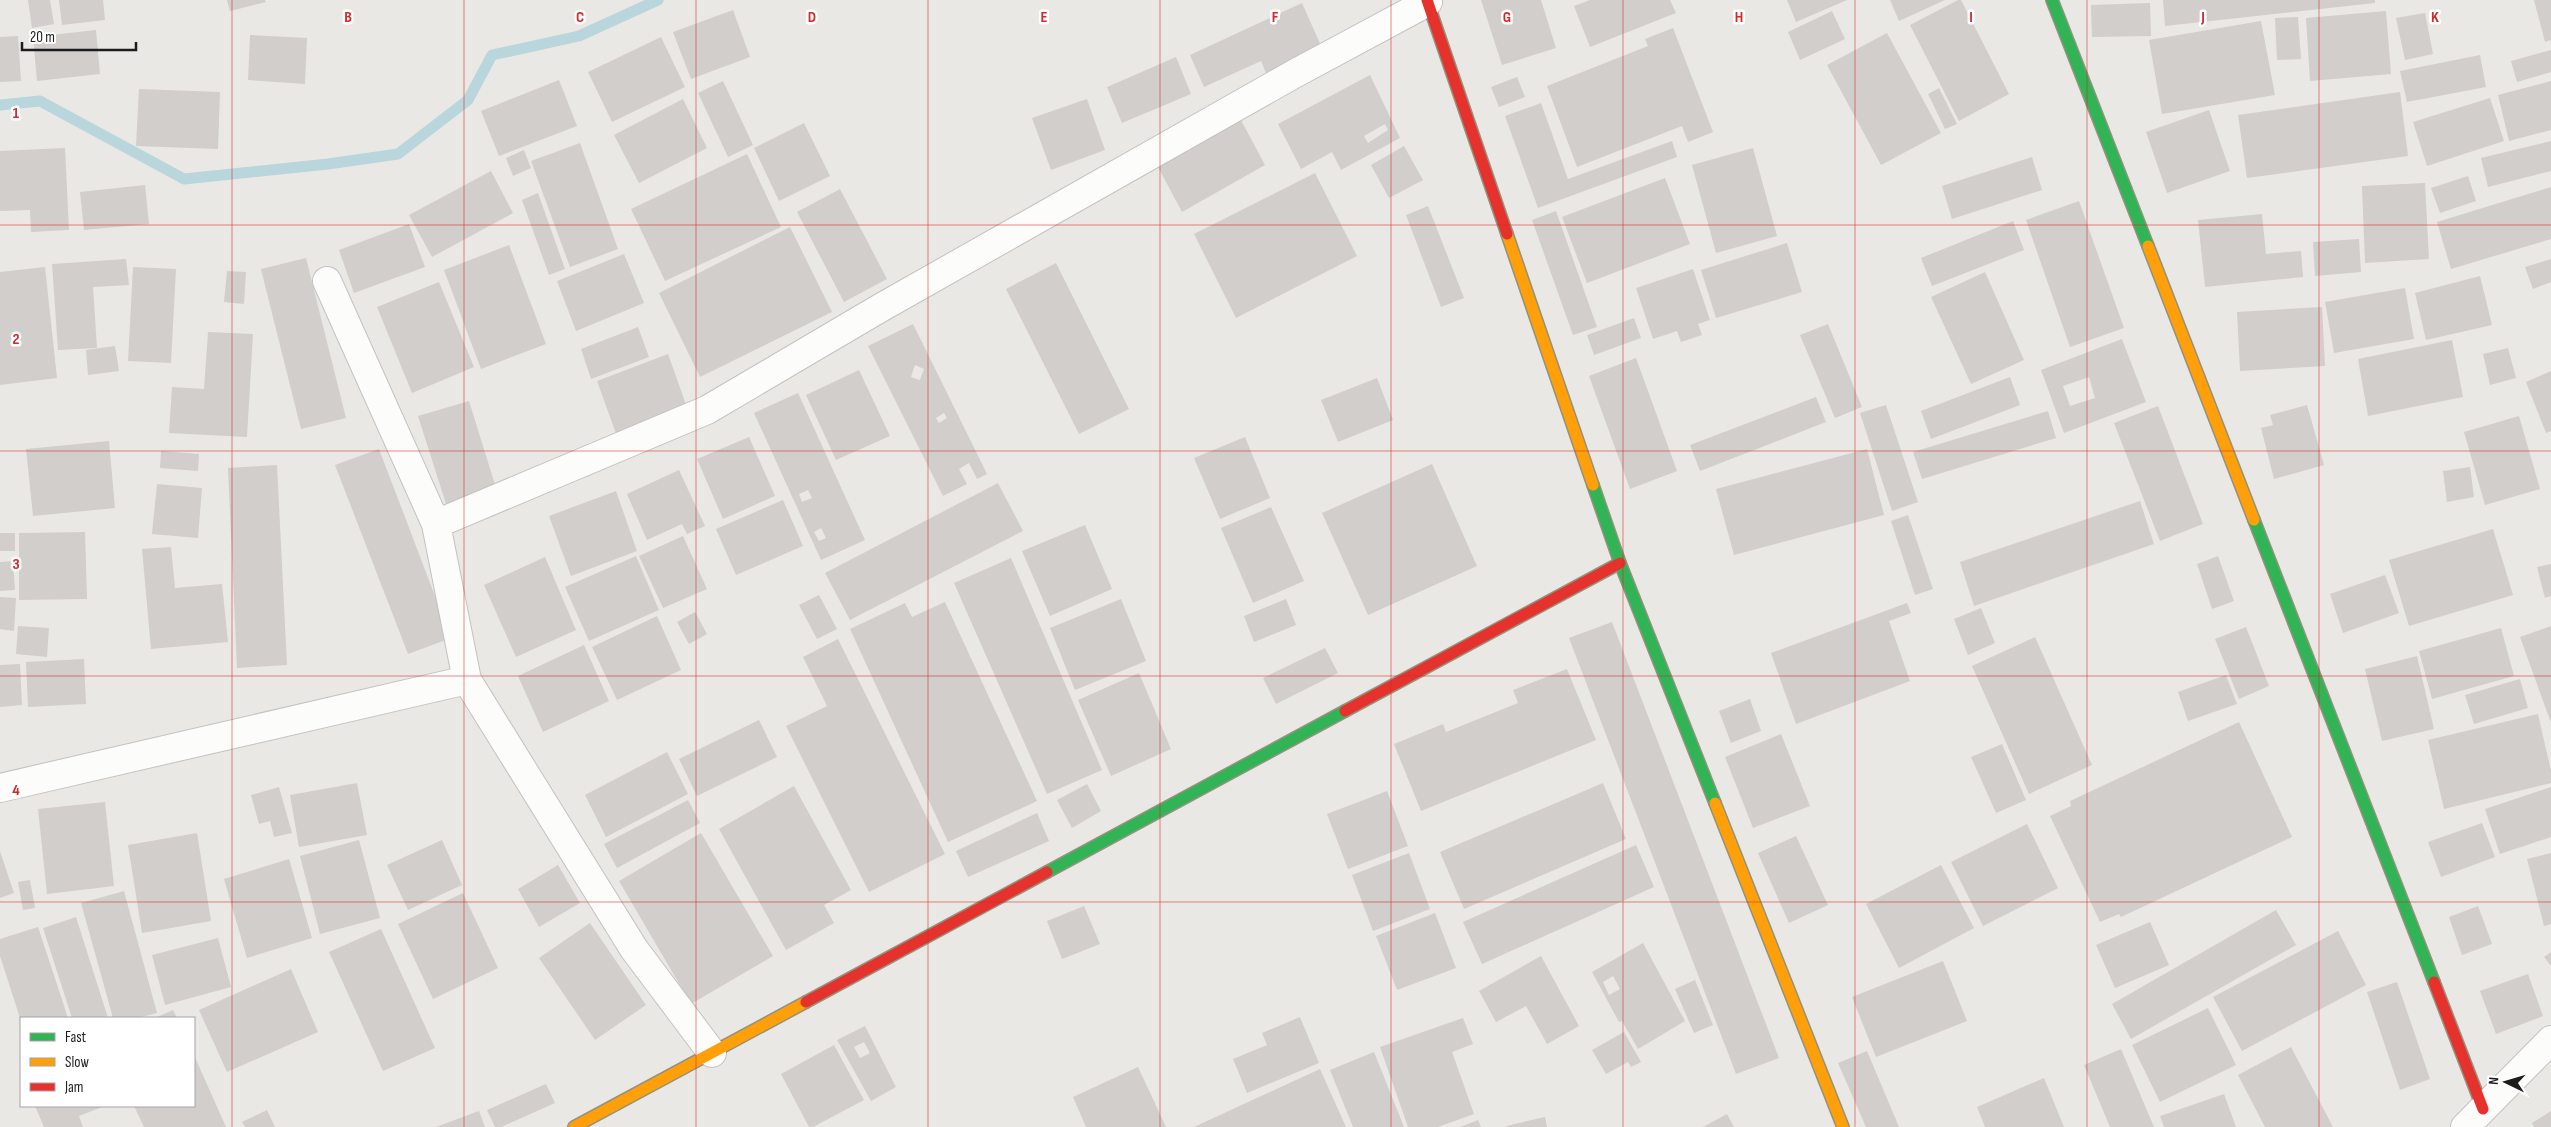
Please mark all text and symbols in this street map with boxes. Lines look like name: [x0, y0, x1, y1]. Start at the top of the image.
text: B: [344, 8, 352, 27]
text: C: [576, 8, 584, 27]
text: D: [808, 8, 816, 27]
text: E: [1041, 8, 1048, 27]
text: F: [1272, 8, 1279, 27]
text: G: [1503, 8, 1511, 27]
text: H: [1735, 8, 1743, 27]
text: I: [1969, 8, 1973, 27]
text: J: [2200, 8, 2205, 27]
text: K: [2431, 8, 2439, 27]
scale bar: [22, 20, 136, 52]
text: 20 m: [30, 28, 55, 47]
text: 1: [13, 104, 20, 123]
text: 2: [12, 330, 20, 349]
text: 3: [12, 555, 20, 574]
text: 4: [12, 781, 20, 800]
legend: [20, 1017, 195, 1107]
text: Fast: [65, 1028, 87, 1047]
text: Slow: [65, 1053, 89, 1072]
north arrow: [2481, 1057, 2531, 1107]
text: N: [2485, 1076, 2502, 1085]
text: Jam: [64, 1078, 83, 1097]

